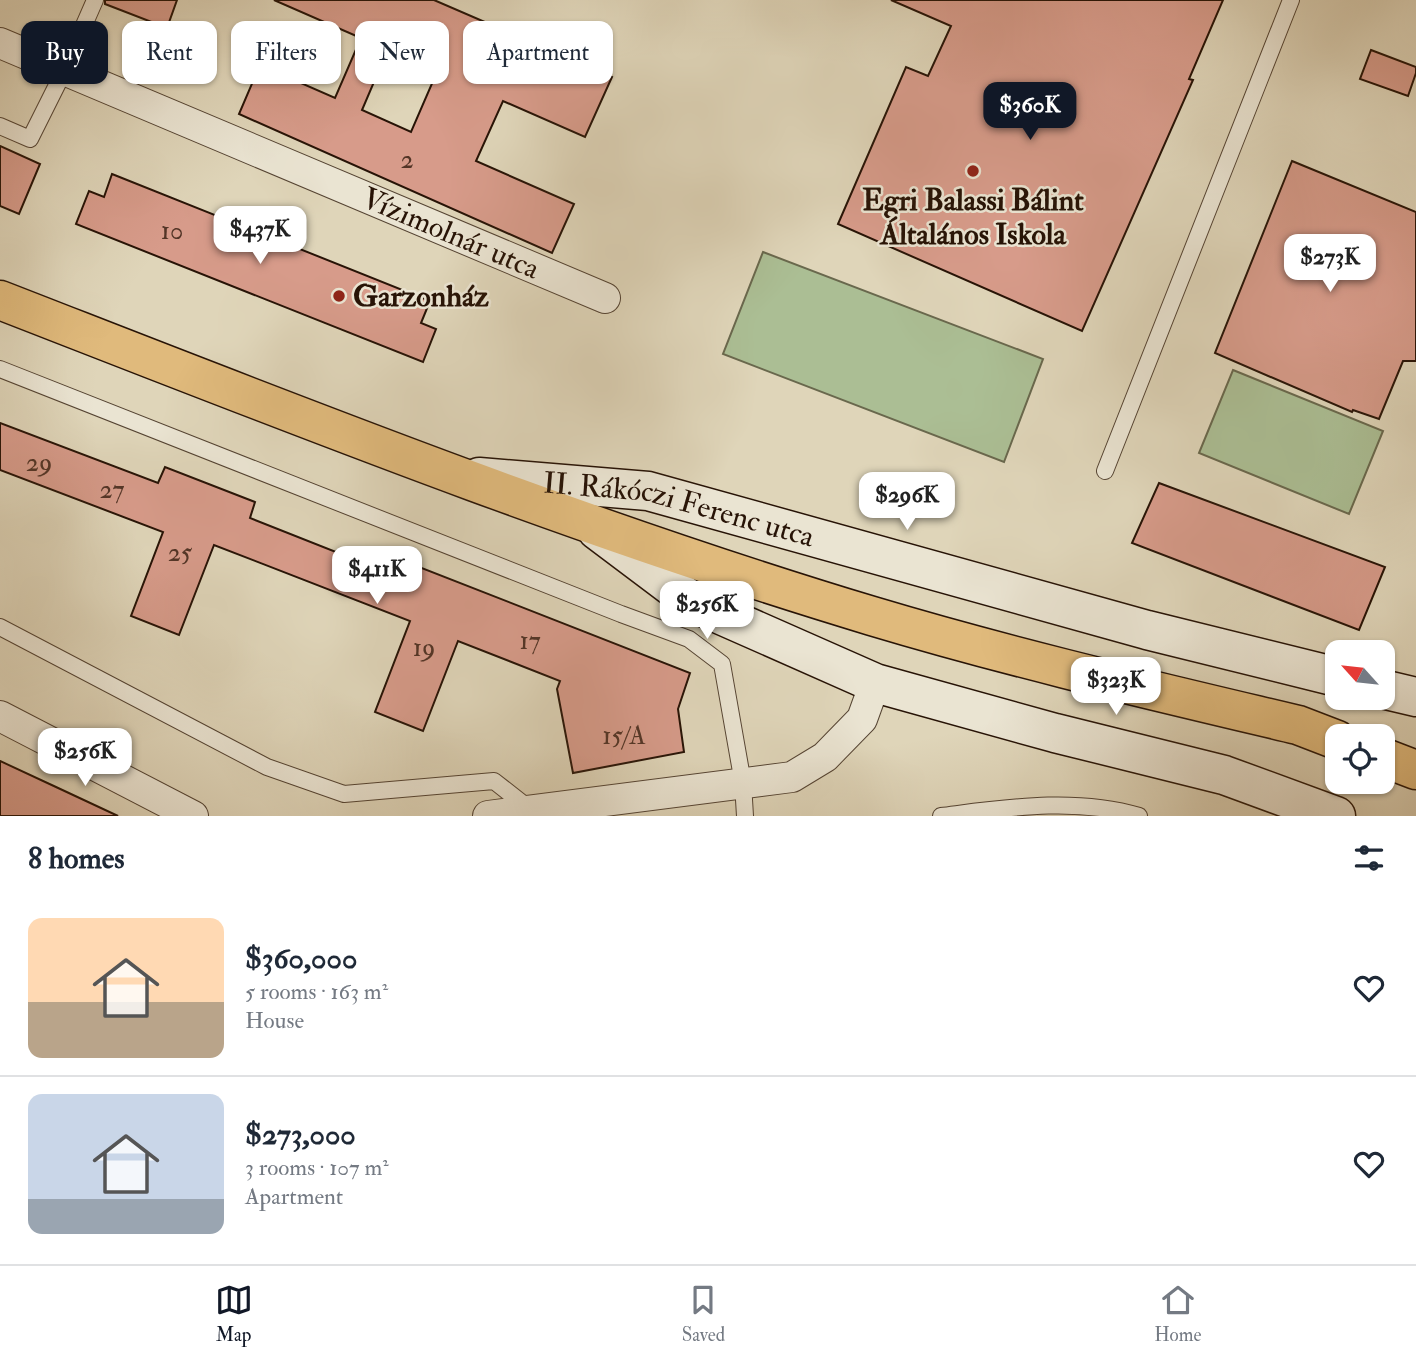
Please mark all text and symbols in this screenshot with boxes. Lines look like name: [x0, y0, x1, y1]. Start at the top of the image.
chip: Buy: [21, 21, 108, 84]
chip: Rent: [122, 21, 217, 84]
chip: Filters: [231, 21, 341, 84]
chip: New: [355, 21, 449, 84]
chip: Apartment: [463, 21, 613, 84]
pin: $360K: [981, 82, 1079, 142]
text: $360K: [999, 90, 1061, 119]
house number: 2: [400, 144, 414, 176]
marker: Egri Balassi Bálint Általános Iskola: [965, 163, 981, 179]
street label: Vízimolnár utca: [356, 179, 546, 288]
place label: Egri Balassi Bálint Általános Iskola: [862, 182, 1084, 253]
pin: $437K: [211, 206, 309, 266]
text: $437K: [230, 214, 290, 243]
house number: 10: [161, 215, 183, 247]
pin: $273K: [1281, 234, 1379, 294]
text: $273K: [1300, 242, 1360, 271]
place label: Garzonház: [353, 278, 489, 315]
marker: Garzonház: [331, 288, 347, 304]
house number: 29: [26, 447, 52, 479]
street label: II. Rákóczi Ferenc utca: [542, 464, 819, 556]
pin: $296K: [858, 472, 956, 532]
house number: 27: [99, 474, 125, 506]
text: $296K: [875, 480, 939, 509]
house number: 25: [168, 537, 193, 569]
pin: $411K: [328, 546, 426, 606]
text: $411K: [348, 554, 406, 583]
pin: $256K: [658, 582, 756, 641]
text: $256K: [676, 589, 738, 618]
house number: 17: [519, 625, 541, 657]
house number: 19: [413, 632, 435, 664]
north arrow: [1325, 640, 1395, 710]
map controls: [1325, 640, 1395, 794]
pin: $323K: [1067, 658, 1165, 717]
text: $323K: [1087, 665, 1145, 694]
house number: 15/A: [602, 720, 646, 752]
button: locate: [1325, 724, 1395, 794]
pin: $256K: [36, 728, 134, 788]
text: $256K: [54, 736, 116, 765]
icon: filters: [1350, 839, 1388, 877]
text: 8 homes: [28, 840, 125, 877]
text: $360,000: [245, 940, 357, 977]
icon: home: [84, 946, 168, 1030]
icon: heart: [1350, 969, 1388, 1007]
text: 5 rooms · 163 m²: [245, 977, 388, 1006]
text: House: [245, 1006, 304, 1035]
text: $273,000: [245, 1116, 356, 1153]
icon: home: [84, 1122, 168, 1206]
icon: heart: [1350, 1145, 1388, 1183]
text: 3 rooms · 107 m²: [245, 1153, 389, 1182]
text: Apartment: [245, 1182, 343, 1211]
tab: Map: [215, 1281, 253, 1347]
tab: Saved: [682, 1281, 725, 1347]
tab: Home: [1154, 1281, 1201, 1347]

